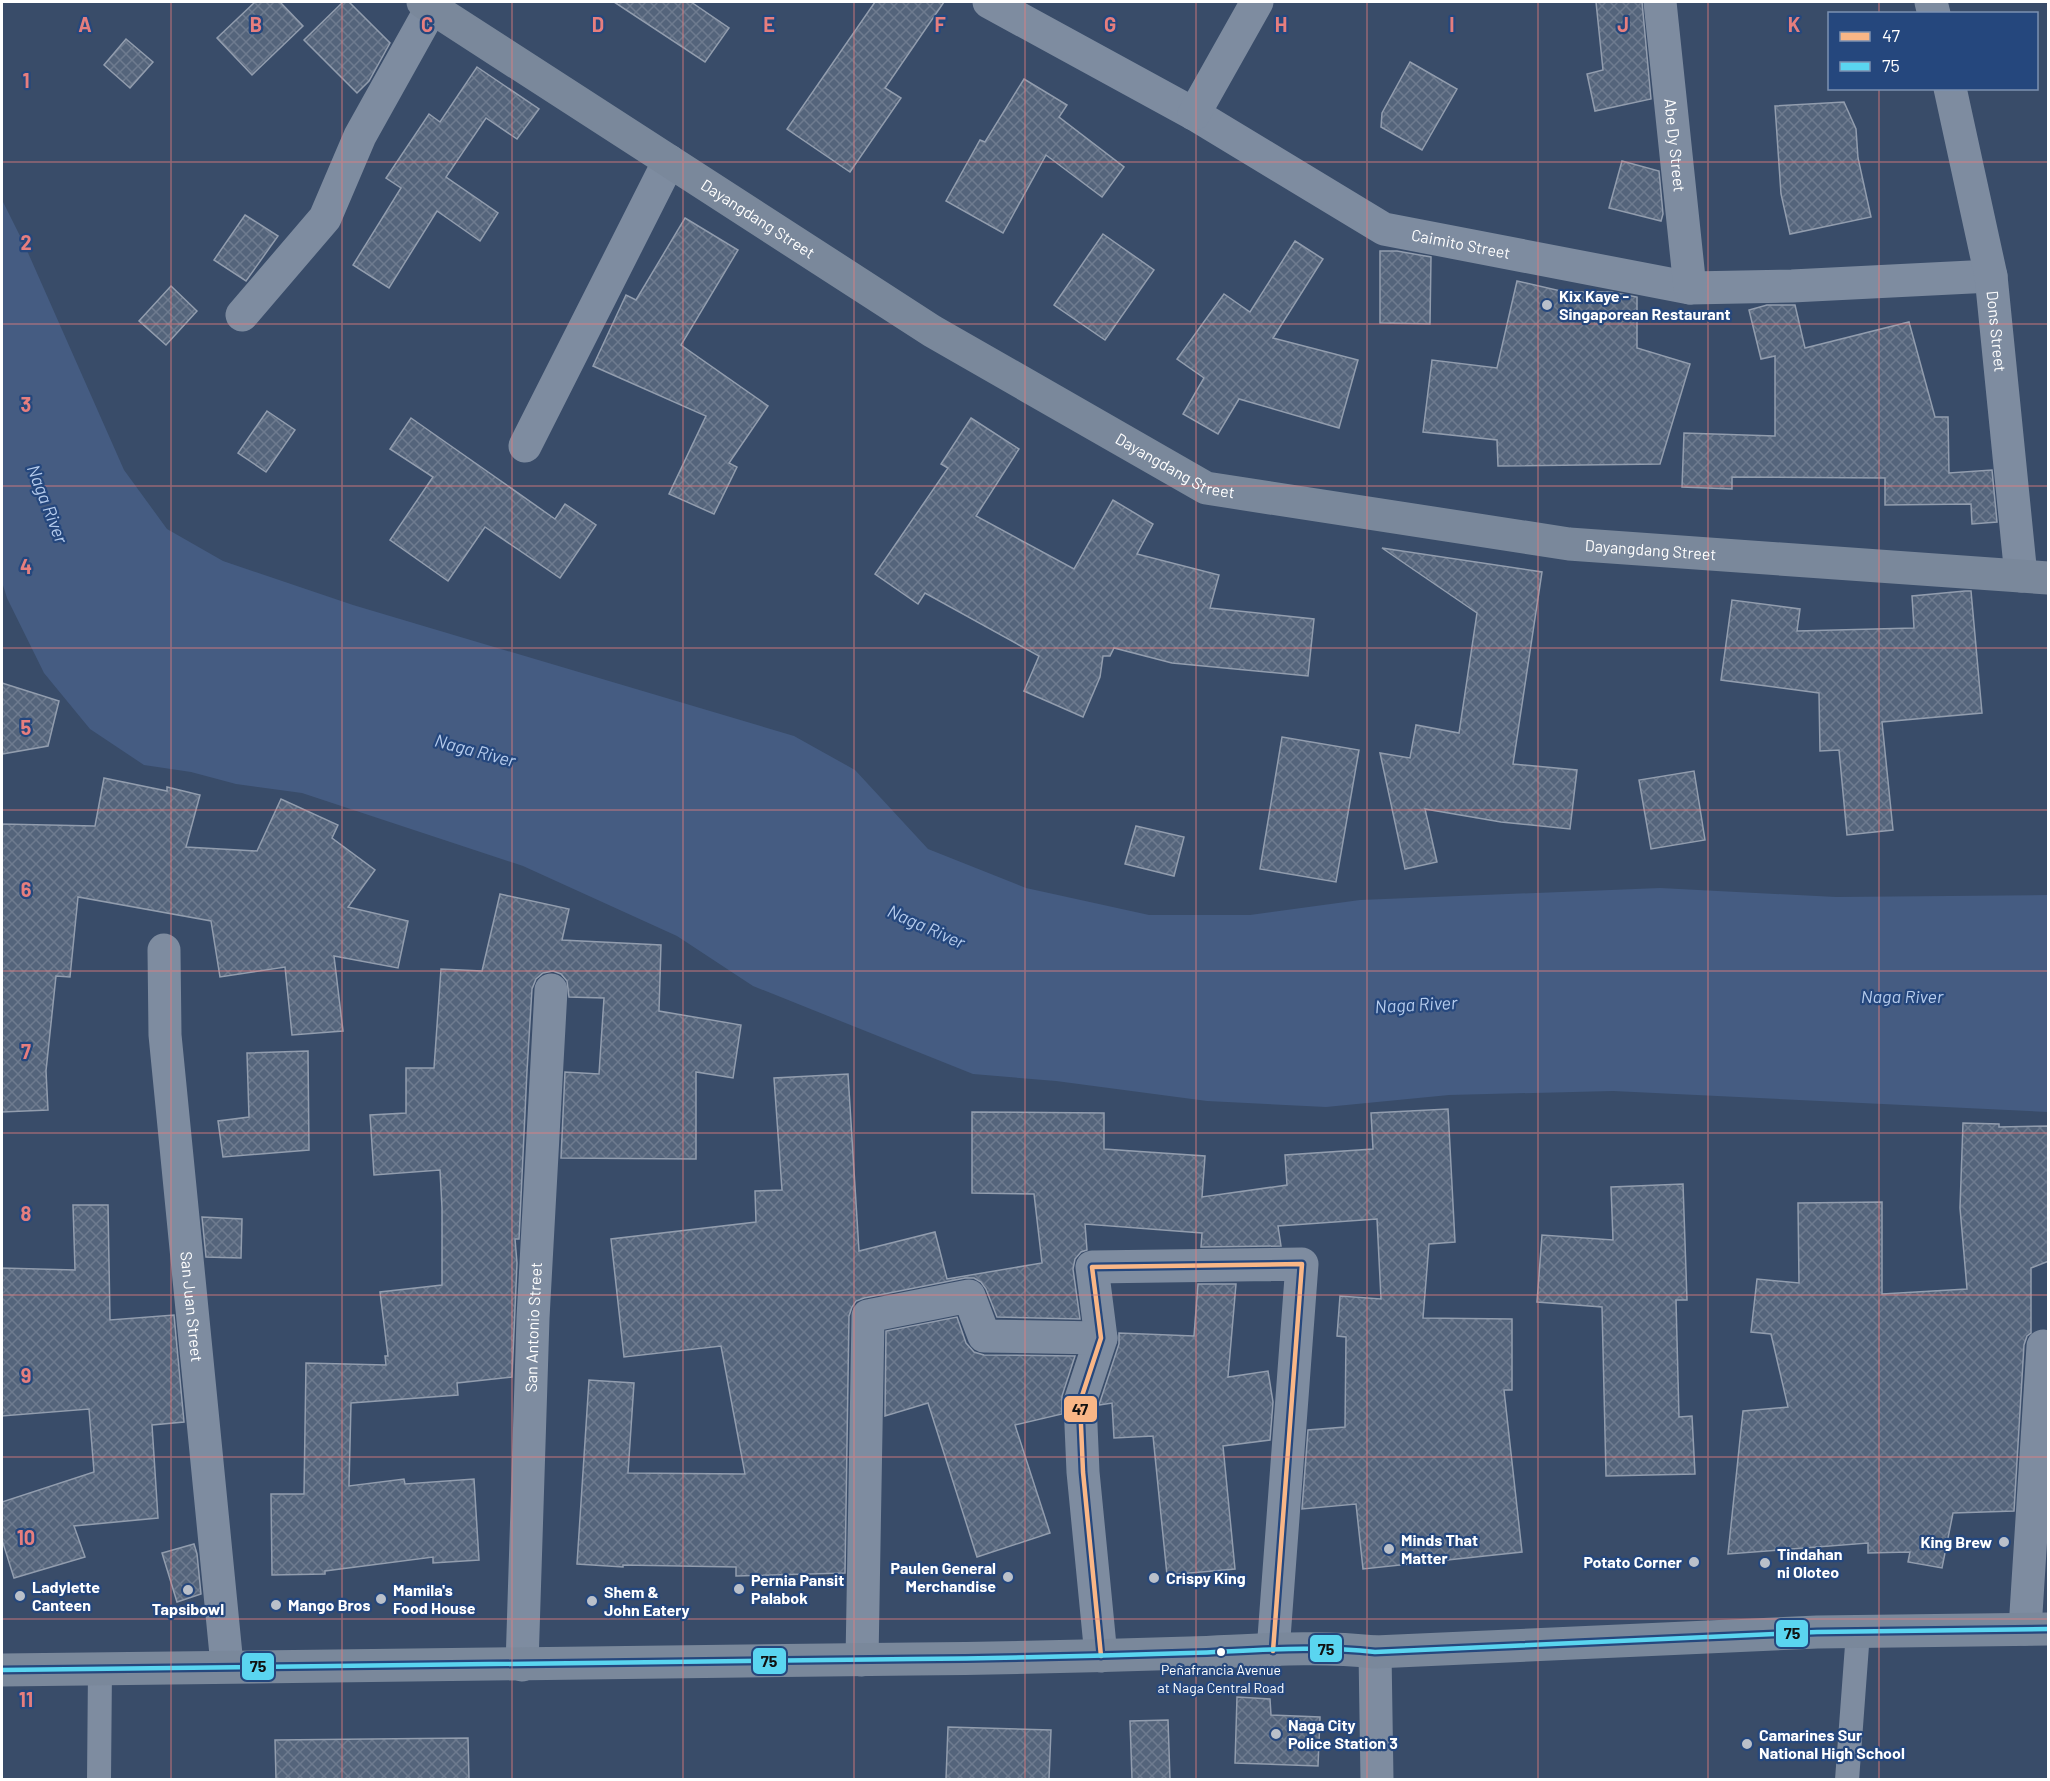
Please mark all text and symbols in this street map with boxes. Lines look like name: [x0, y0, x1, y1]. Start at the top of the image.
text: A: [78, 12, 92, 36]
text: B: [250, 12, 262, 36]
text: C: [421, 12, 433, 36]
text: D: [592, 12, 604, 36]
text: E: [763, 12, 775, 36]
text: F: [934, 12, 946, 36]
text: G: [1104, 12, 1116, 36]
text: H: [1275, 12, 1287, 36]
text: I: [1449, 12, 1455, 36]
text: J: [1617, 12, 1629, 36]
text: K: [1788, 12, 1801, 36]
legend: [1828, 12, 2038, 90]
text: 47: [1882, 24, 1900, 46]
text: 75: [1882, 54, 1900, 76]
text: 1: [22, 68, 30, 92]
street label: Abe Dy Street: [1661, 97, 1690, 193]
street label: Dayangdang Street: [698, 174, 819, 262]
street label: Caimito Street: [1410, 224, 1512, 262]
text: 2: [20, 230, 32, 254]
place label: Kix Kaye - Singaporean Restaurant: [1559, 286, 1731, 323]
street label: Dons Street: [1984, 290, 2011, 373]
marker: Kix Kaye - Singaporean Restaurant: [1540, 298, 1554, 312]
text: 3: [21, 392, 31, 416]
street label: Dayangdang Street: [1112, 428, 1236, 501]
water label: Naga River: [23, 461, 73, 547]
street label: Dayangdang Street: [1584, 535, 1717, 563]
text: 4: [20, 554, 32, 578]
text: 5: [21, 715, 32, 739]
water label: Naga River: [433, 729, 519, 772]
text: 6: [21, 877, 32, 901]
water label: Naga River: [884, 899, 969, 953]
water label: Naga River: [1861, 985, 1944, 1007]
water label: Naga River: [1374, 991, 1458, 1017]
text: 7: [21, 1039, 31, 1063]
text: 8: [21, 1201, 32, 1225]
street label: San Juan Street: [177, 1251, 207, 1363]
street label: San Antonio Street: [521, 1262, 545, 1393]
text: 9: [21, 1363, 31, 1387]
line badge: 47: [1063, 1395, 1098, 1423]
text: 47: [1072, 1399, 1088, 1418]
text: 10: [17, 1525, 35, 1549]
place label: Minds That Matter: [1401, 1530, 1478, 1567]
place label: King Brew: [1920, 1532, 1992, 1551]
marker: King Brew: [1997, 1535, 2011, 1549]
marker: Minds That Matter: [1382, 1542, 1396, 1556]
place label: Tindahan ni Oloteo: [1777, 1544, 1843, 1581]
place label: Potato Corner: [1583, 1552, 1682, 1571]
marker: Potato Corner: [1687, 1555, 1701, 1569]
marker: Tindahan ni Oloteo: [1758, 1556, 1772, 1570]
place label: Paulen General Merchandise: [890, 1558, 996, 1595]
place label: Crispy King: [1166, 1568, 1246, 1587]
place label: Pernia Pansit Palabok: [751, 1570, 844, 1607]
marker: Paulen General Merchandise: [1001, 1570, 1015, 1584]
marker: Crispy King: [1147, 1571, 1161, 1585]
place label: Ladylette Canteen: [32, 1577, 100, 1614]
place label: Mamila's Food House: [393, 1580, 476, 1617]
place label: Shem & John Eatery: [604, 1582, 690, 1619]
marker: Pernia Pansit Palabok: [732, 1582, 746, 1596]
marker: Tapsibowl: [181, 1583, 195, 1597]
marker: Ladylette Canteen: [13, 1589, 27, 1603]
marker: Mamila's Food House: [374, 1592, 388, 1606]
marker: Shem & John Eatery: [585, 1594, 599, 1608]
place label: Mango Bros: [288, 1595, 370, 1614]
marker: Mango Bros: [269, 1598, 283, 1612]
place label: Tapsibowl: [152, 1599, 224, 1618]
line badge: 75: [1775, 1619, 1809, 1648]
text: 75: [1784, 1623, 1801, 1642]
line badge: 75: [1309, 1634, 1343, 1663]
text: 75: [1318, 1639, 1335, 1658]
marker: Peñafrancia Avenue at Naga Central Road: [1215, 1646, 1227, 1658]
line badge: 75: [752, 1647, 787, 1675]
text: 75: [761, 1651, 778, 1670]
line badge: 75: [241, 1652, 275, 1681]
text: 75: [250, 1656, 267, 1675]
place label: Peñafrancia Avenue at Naga Central Road: [1158, 1661, 1284, 1696]
text: 11: [19, 1687, 33, 1711]
place label: Naga City Police Station 3: [1288, 1715, 1398, 1752]
place label: Camarines Sur National High School: [1759, 1725, 1905, 1762]
marker: Naga City Police Station 3: [1269, 1727, 1283, 1741]
marker: Camarines Sur National High School: [1740, 1737, 1754, 1751]

